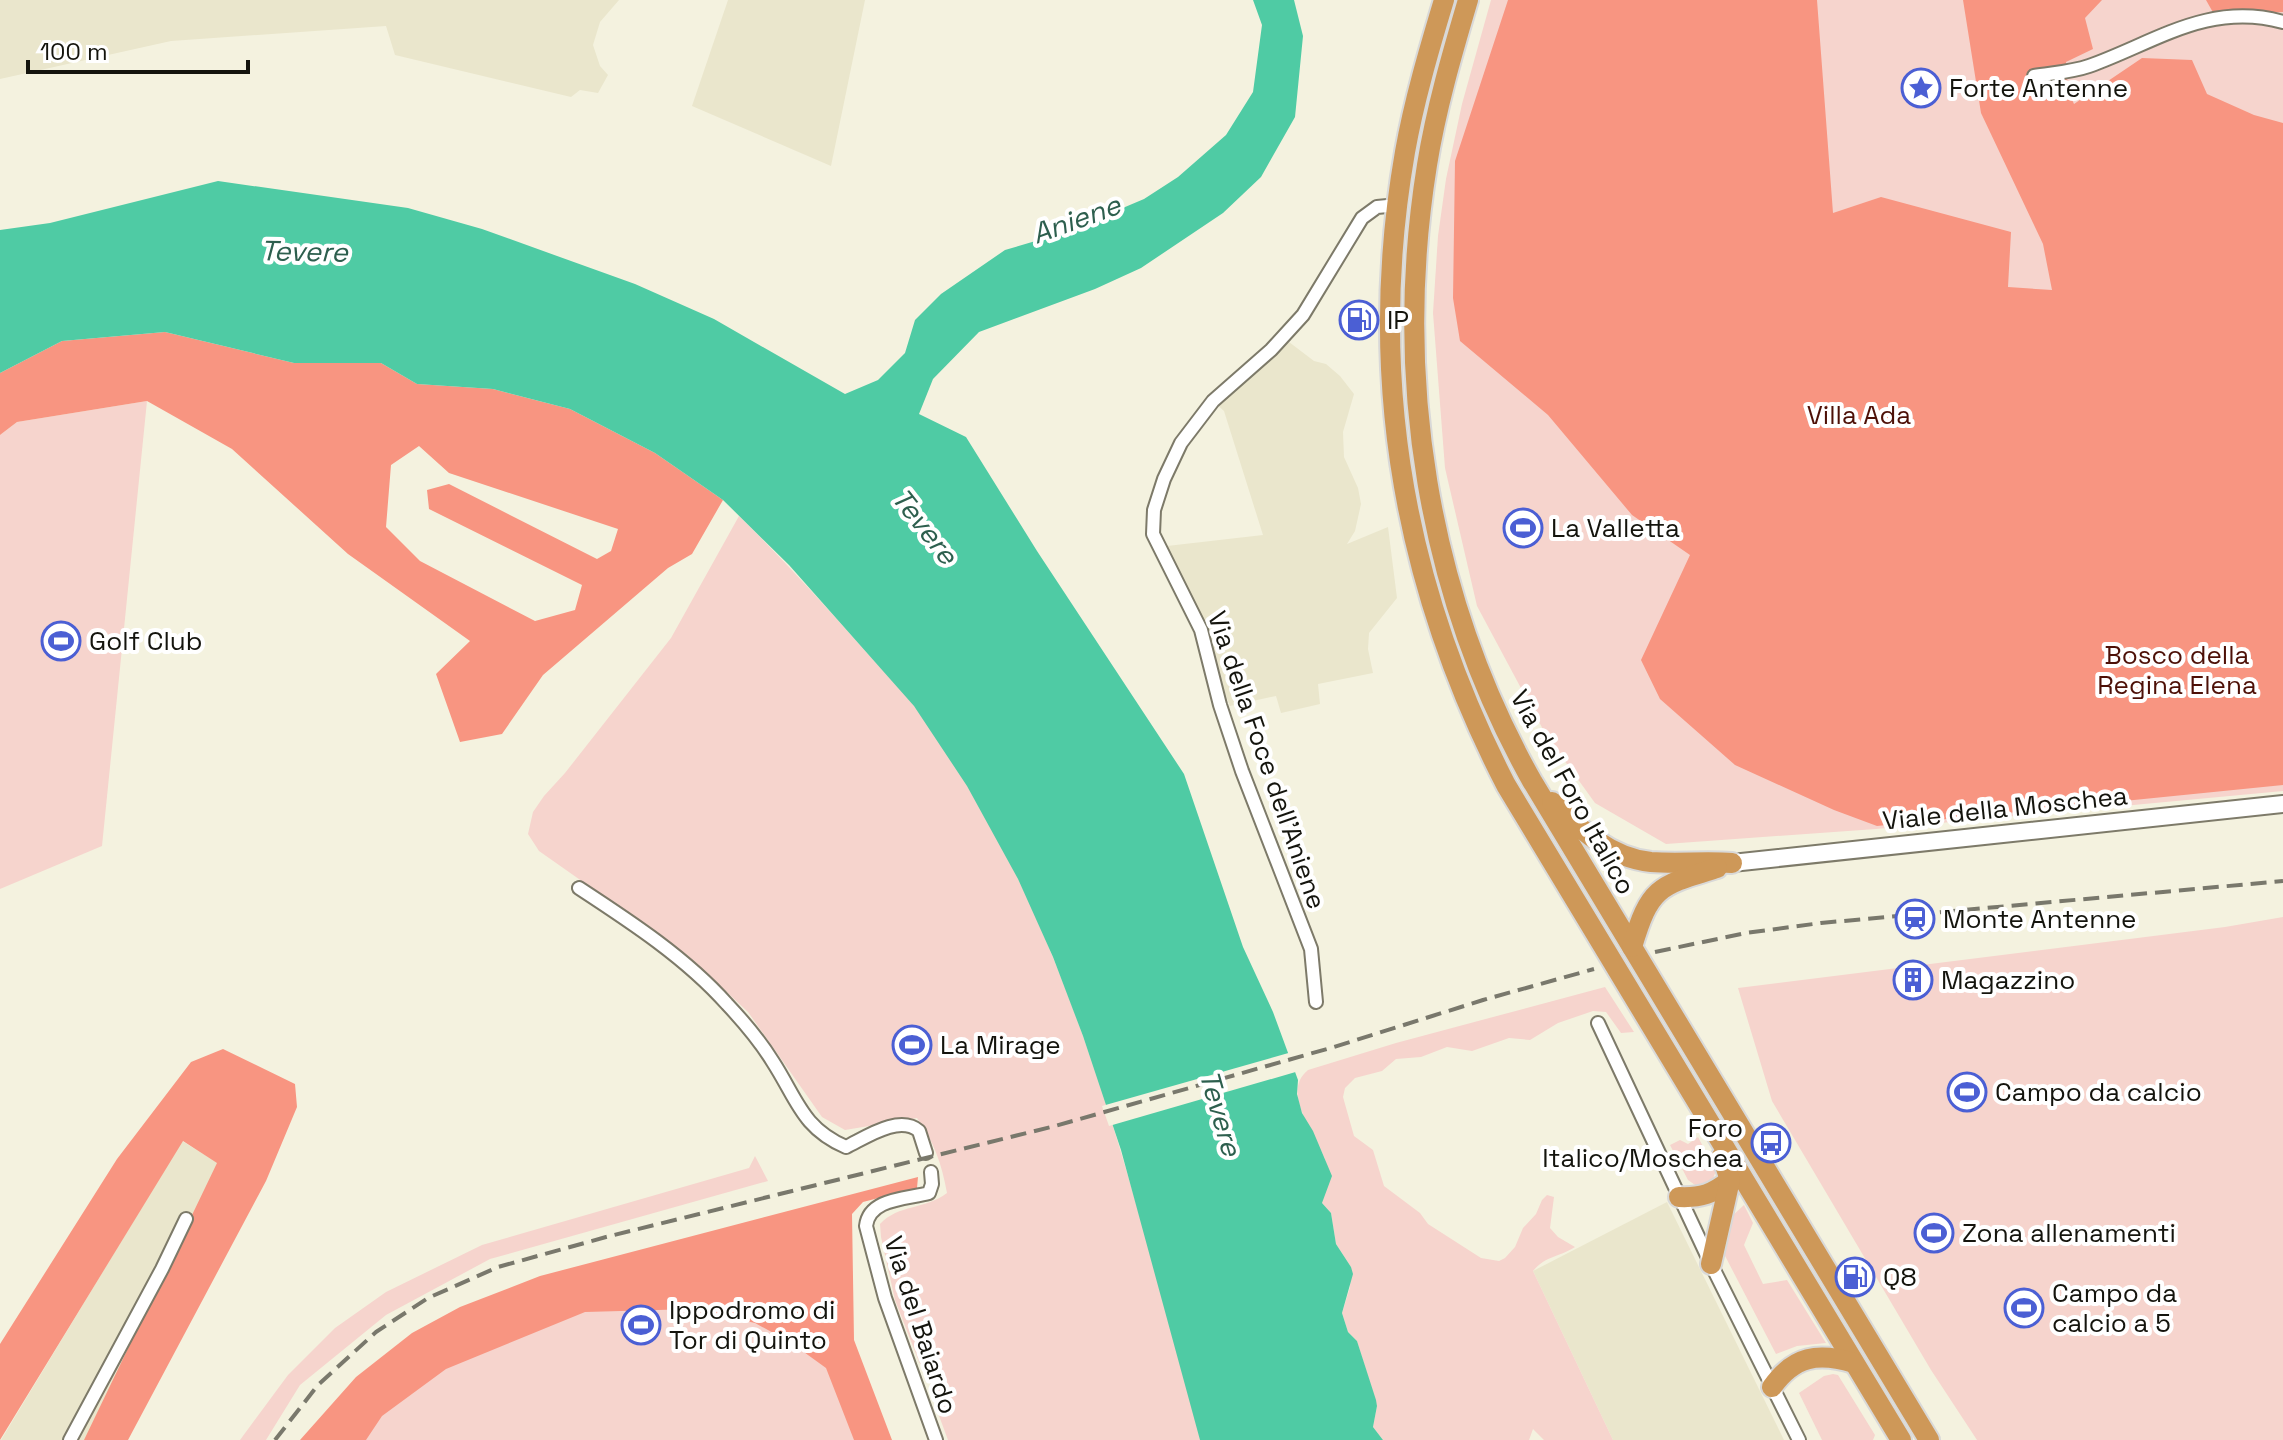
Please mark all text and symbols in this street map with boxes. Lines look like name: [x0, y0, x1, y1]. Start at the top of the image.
scale bar: [28, 24, 248, 74]
text: 100 m: [40, 36, 108, 67]
place icon: Forte Antenne: [1900, 67, 1942, 109]
place label: Forte Antenne: [1949, 71, 2128, 105]
water label: Aniene: [1027, 186, 1127, 252]
water label: Tevere: [260, 232, 349, 270]
fuel station icon: IP: [1338, 299, 1380, 341]
place label: IP: [1387, 303, 1409, 337]
park label: Villa Ada: [1807, 398, 1911, 432]
water label: Tevere: [884, 480, 967, 573]
sports icon: La Valletta: [1502, 507, 1544, 549]
place label: La Valletta: [1551, 511, 1680, 545]
street label: Via della Foce dell'Aniene: [1200, 607, 1334, 913]
sports icon: Golf Club: [40, 620, 82, 662]
place label: Golf Club: [89, 624, 203, 658]
park label: Bosco della Regina Elena: [2097, 638, 2257, 702]
street label: Via del Foro Italico: [1503, 684, 1643, 900]
street label: Viale della Moschea: [1881, 778, 2129, 838]
station icon: Monte Antenne: [1894, 898, 1936, 940]
place label: Monte Antenne: [1943, 902, 2136, 936]
building icon: Magazzino: [1892, 959, 1934, 1001]
place label: Magazzino: [1941, 963, 2075, 997]
sports icon: La Mirage: [891, 1024, 933, 1066]
place label: La Mirage: [940, 1028, 1061, 1062]
water label: Tevere: [1192, 1066, 1251, 1161]
sports icon: Campo da calcio: [1946, 1071, 1988, 1113]
place label: Campo da calcio: [1995, 1075, 2202, 1109]
place label: Foro Italico/Moschea: [1542, 1111, 1743, 1175]
bus stop icon: Foro Italico/Moschea: [1750, 1122, 1792, 1164]
sports icon: Zona allenamenti: [1913, 1212, 1955, 1254]
place label: Zona allenamenti: [1962, 1216, 2176, 1250]
street label: Via del Baiardo: [876, 1232, 966, 1418]
fuel station icon: Q8: [1834, 1256, 1876, 1298]
place label: Q8: [1883, 1260, 1917, 1294]
place label: Campo da calcio a 5: [2052, 1276, 2177, 1340]
sports icon: Campo da calcio a 5: [2003, 1287, 2045, 1329]
place label: Ippodromo di Tor di Quinto: [669, 1293, 835, 1357]
sports icon: Ippodromo di Tor di Quinto: [620, 1304, 662, 1346]

